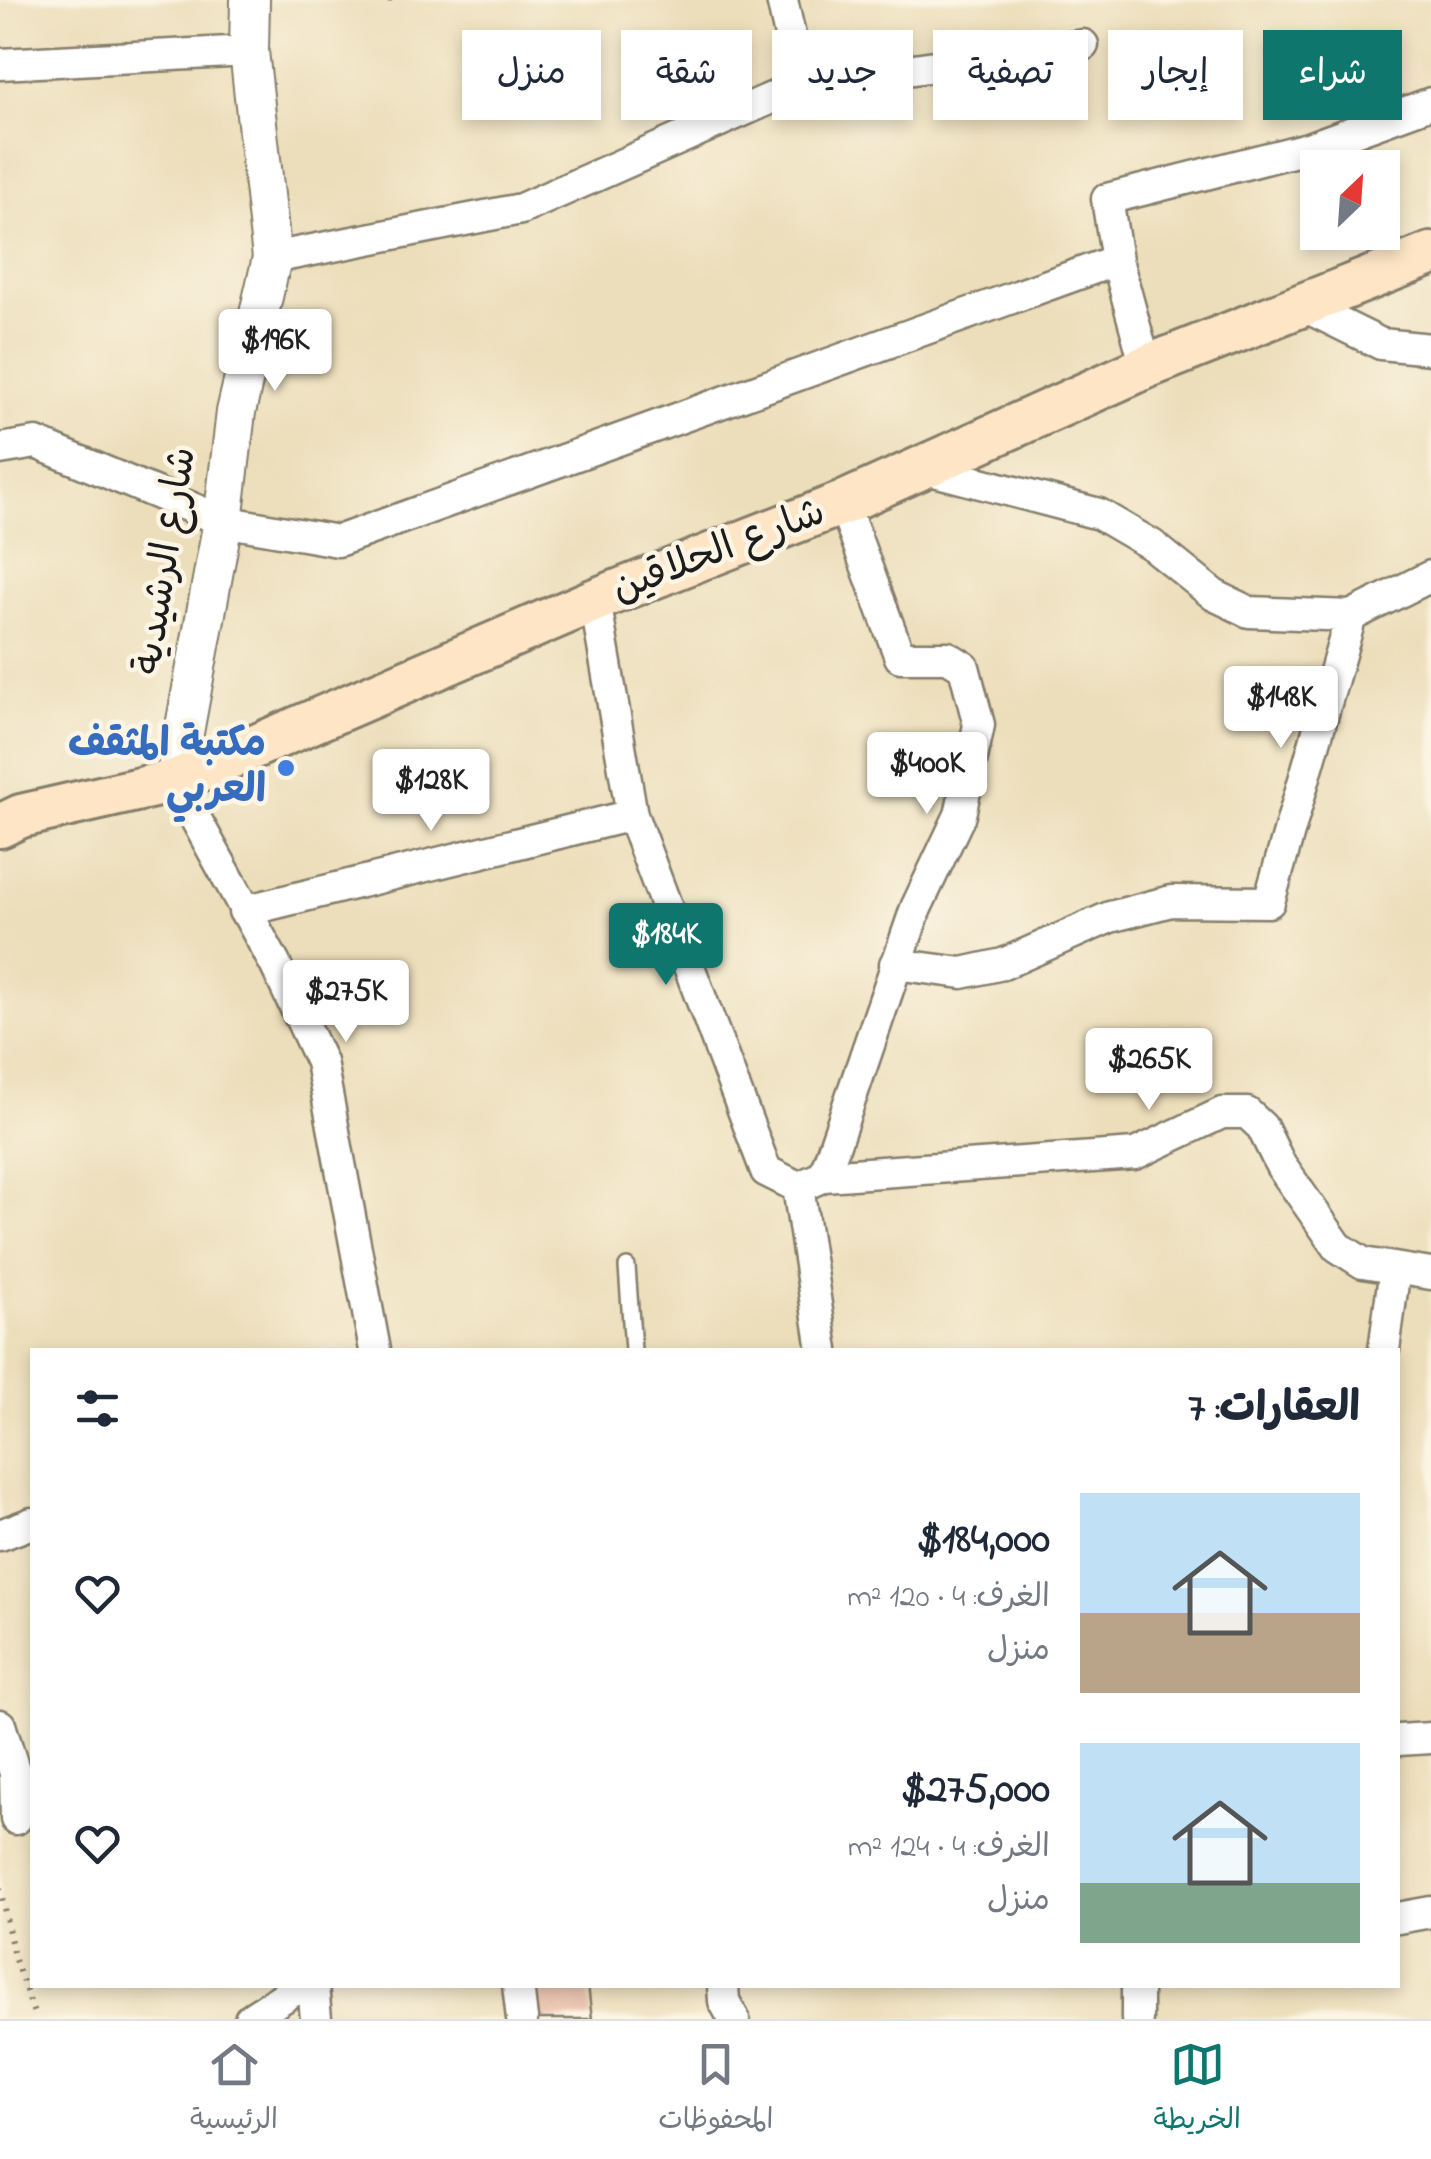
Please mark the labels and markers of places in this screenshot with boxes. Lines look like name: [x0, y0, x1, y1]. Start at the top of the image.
pin: $196K: [205, 309, 345, 394]
pin: $148K: [1211, 666, 1351, 751]
place label: مكتبة المثقف العربي: [68, 716, 266, 823]
pin: $400K: [857, 732, 997, 817]
pin: $128K: [361, 749, 501, 834]
marker: مكتبة المثقف العربي: [275, 757, 297, 779]
pin: $184K: [596, 903, 736, 988]
pin: $275K: [276, 960, 416, 1045]
pin: $265K: [1079, 1028, 1219, 1113]

